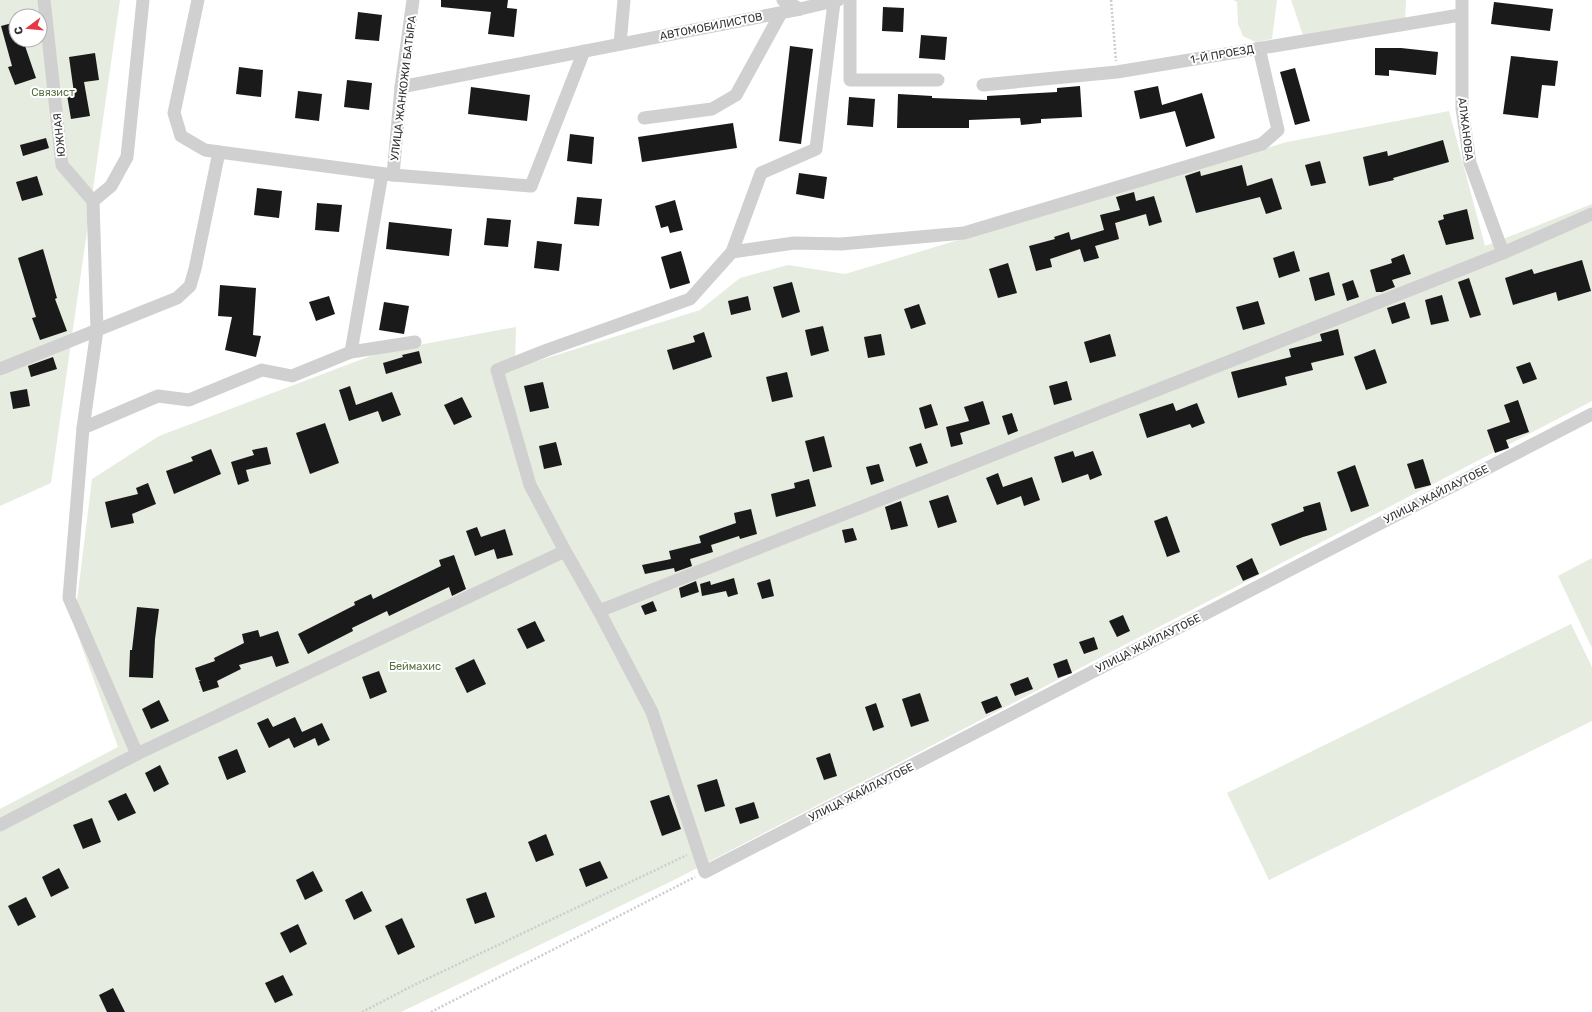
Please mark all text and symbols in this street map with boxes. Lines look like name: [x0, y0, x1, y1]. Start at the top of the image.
north arrow: [8, 8, 48, 48]
street label: АВТОМОБИЛИСТОВ: [659, 10, 764, 43]
street label: УЛИЦА ЖАНКОЖИ БАТЫРА: [388, 14, 419, 162]
text: С: [11, 25, 26, 36]
street label: 1-Й ПРОЕЗД: [1189, 42, 1255, 66]
park label: Связист: [31, 86, 75, 99]
street label: АЛЖАНОВА: [1455, 97, 1476, 162]
street label: ЮЖНАЯ: [51, 112, 68, 157]
street label: УЛИЦА ЖАЙЛАУТОБЕ: [1382, 462, 1491, 527]
street label: УЛИЦА ЖАЙЛАУТОБЕ: [1094, 611, 1203, 676]
park label: Беймахис: [389, 660, 441, 673]
street label: УЛИЦА ЖАЙЛАУТОБЕ: [807, 760, 916, 825]

